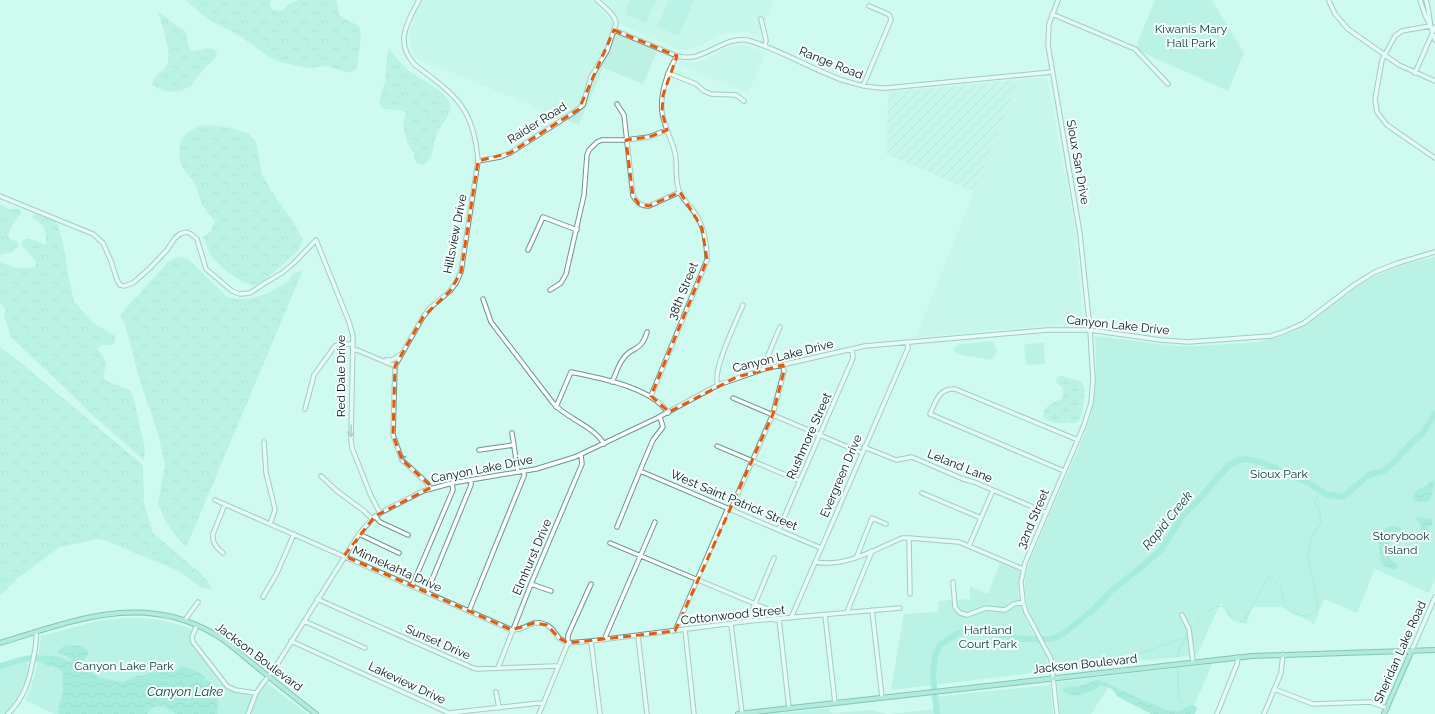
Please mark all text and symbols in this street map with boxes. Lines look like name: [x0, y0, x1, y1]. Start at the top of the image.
park label: Kiwanis Mary Hall Park: [1155, 22, 1228, 50]
street label: Range Road: [797, 44, 865, 82]
street label: Raider Road: [505, 99, 569, 147]
street label: Sioux San Drive: [1064, 119, 1092, 205]
street label: Hillsview Drive: [440, 193, 470, 275]
street label: 38th Street: [665, 260, 701, 322]
street label: Canyon Lake Drive: [1066, 313, 1170, 337]
street label: Red Dale Drive: [334, 335, 348, 417]
street label: Canyon Lake Drive: [731, 337, 835, 375]
street label: Rushmore Street: [784, 391, 834, 481]
one-way arrow: [347, 424, 355, 437]
street label: Evergreen Drive: [817, 433, 865, 519]
street label: Leland Lane: [925, 447, 995, 485]
street label: Canyon Lake Drive: [430, 452, 534, 486]
one-way arrow: [400, 455, 408, 466]
street label: West Saint Patrick Street: [669, 467, 799, 533]
park label: Sioux Park: [1250, 467, 1309, 481]
street label: 32nd Street: [1014, 487, 1052, 551]
water label: Rapid Creek: [1139, 488, 1196, 553]
street label: Elmhurst Drive: [510, 517, 554, 597]
park label: Storybook Island: [1373, 529, 1430, 557]
street label: Minnekahta Drive: [350, 543, 444, 595]
street label: Sheridan Lake Road: [1371, 599, 1429, 705]
street label: Cottonwood Street: [680, 603, 786, 627]
street label: Jackson Boulevard: [213, 620, 305, 694]
street label: Sunset Drive: [403, 621, 473, 663]
park label: Hartland Court Park: [959, 623, 1018, 651]
street label: Jackson Boulevard: [1032, 652, 1138, 676]
park label: Canyon Lake Park: [74, 659, 174, 673]
street label: Lakeview Drive: [366, 659, 448, 707]
water label: Canyon Lake: [147, 684, 223, 699]

